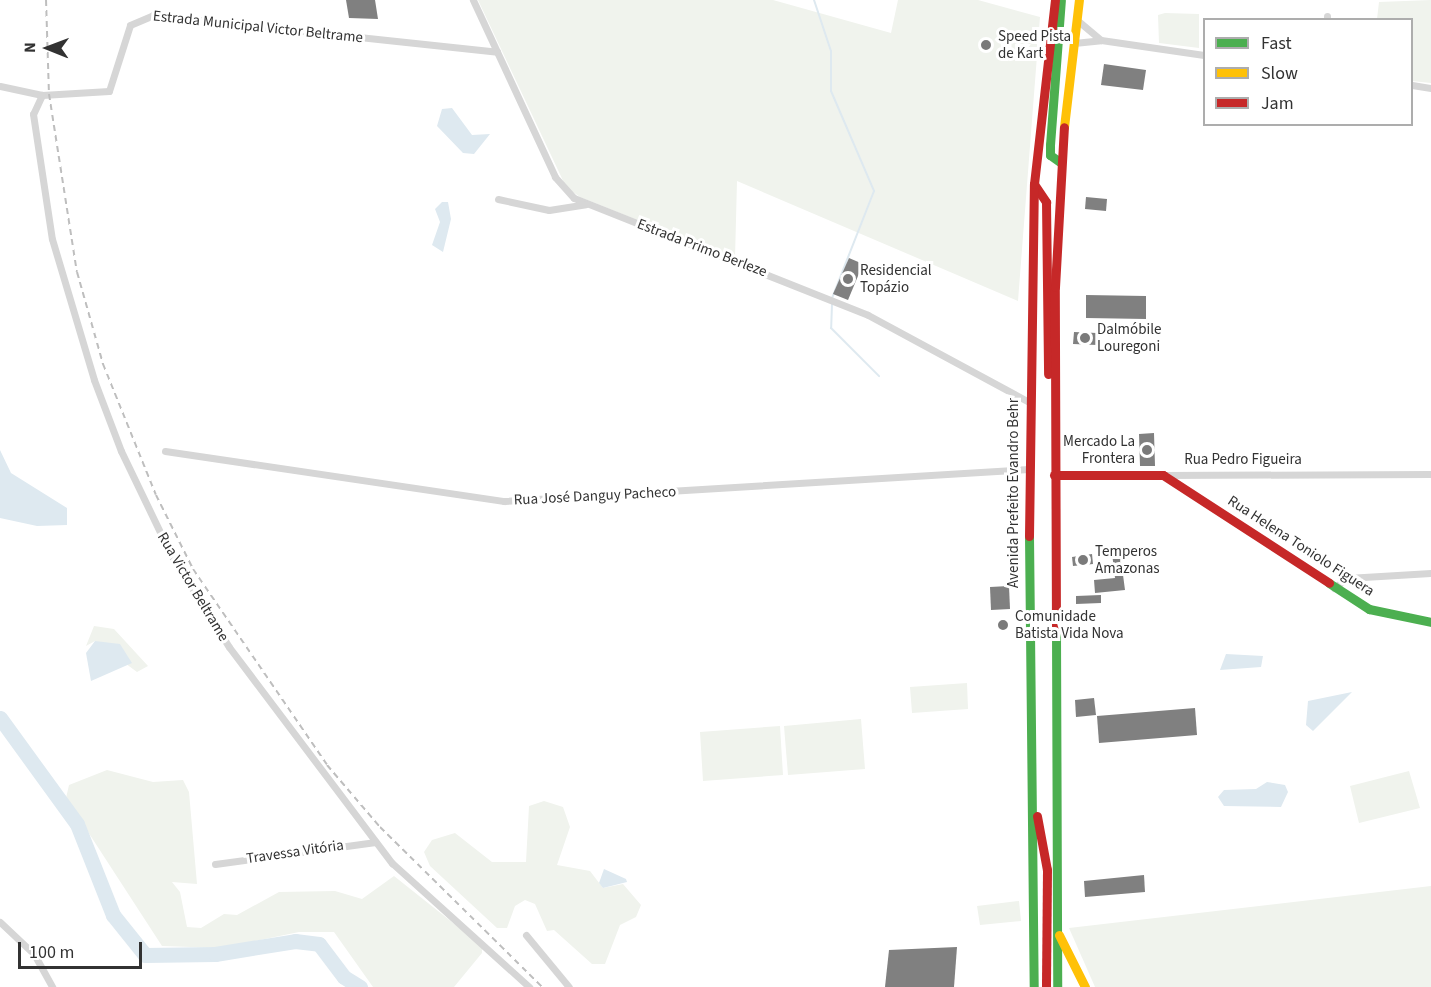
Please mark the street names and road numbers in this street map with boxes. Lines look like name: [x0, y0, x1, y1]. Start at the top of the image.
street label: Estrada Municipal Victor Beltrame: [152, 7, 364, 47]
street label: Estrada Primo Berleze: [635, 215, 769, 281]
street label: Avenida Prefeito Evandro Behr: [1005, 398, 1023, 588]
street label: Rua Pedro Figueira: [1184, 451, 1302, 469]
street label: Rua José Danguy Pacheco: [513, 483, 677, 509]
street label: Rua Helena Toniolo Figuera: [1224, 492, 1378, 600]
street label: Rua Victor Beltrame: [153, 529, 233, 645]
street label: Travessa Vitória: [245, 836, 345, 868]

